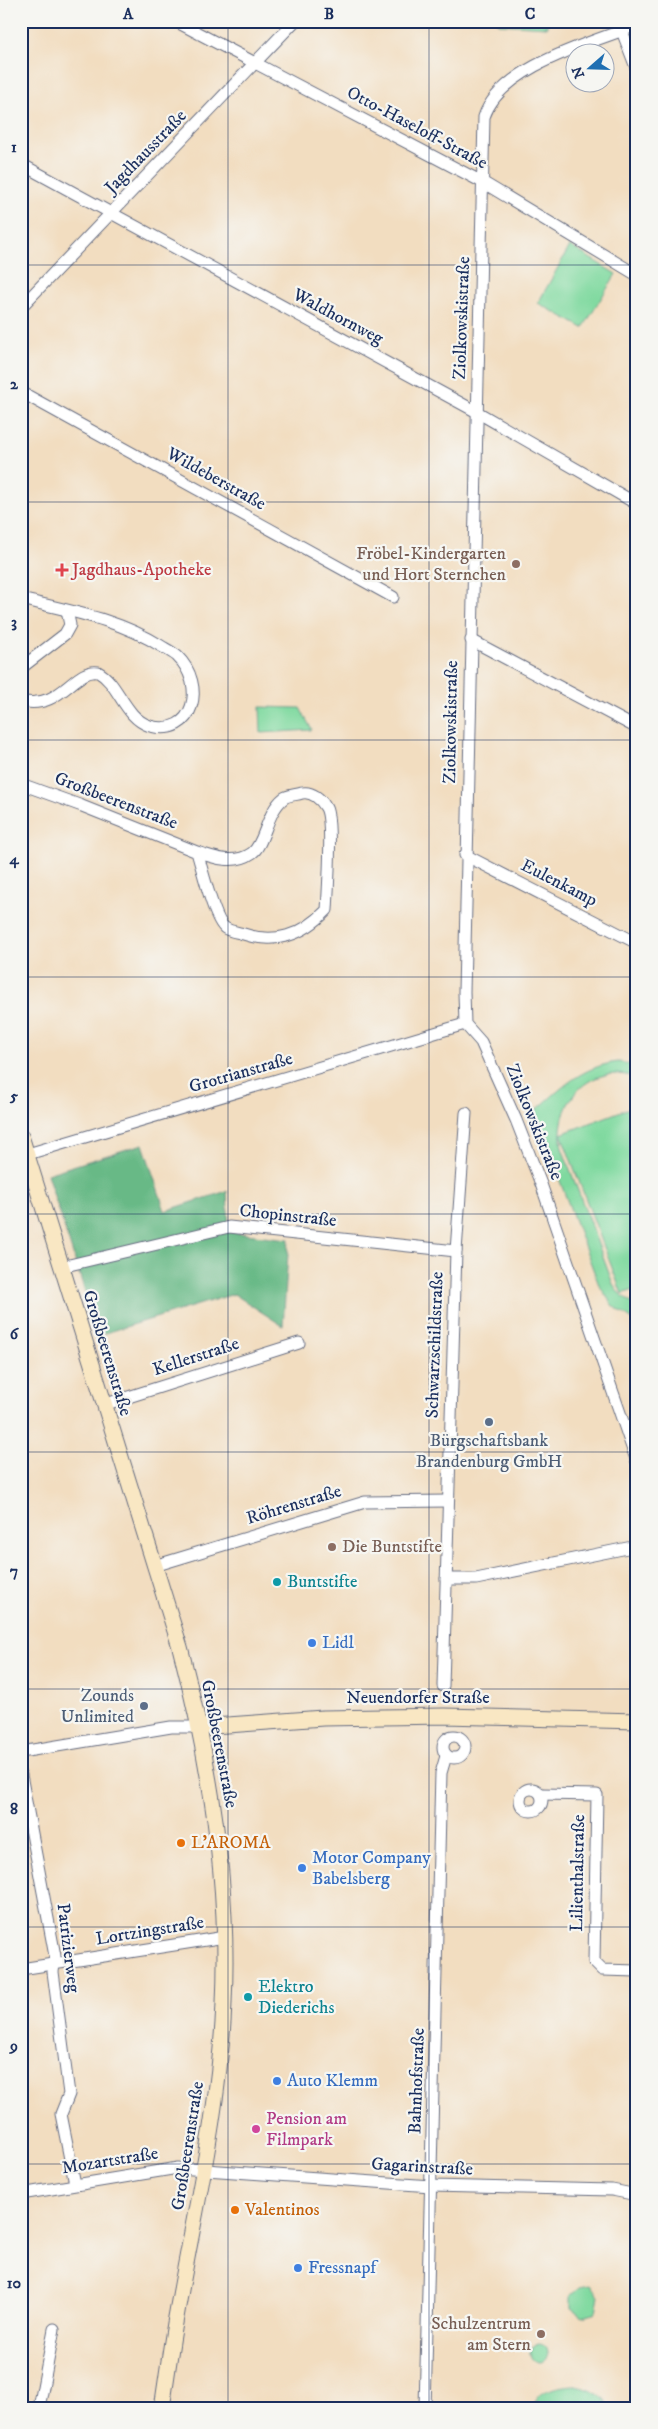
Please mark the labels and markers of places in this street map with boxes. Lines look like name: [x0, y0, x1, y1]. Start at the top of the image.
place label: Fröbel-Kindergarten und Hort Sternchen: [356, 543, 507, 586]
marker: Fröbel-Kindergarten und Hort Sternchen: [510, 558, 522, 570]
place label: Jagdhaus-Apotheke: [70, 559, 211, 581]
marker: Jagdhaus-Apotheke: [56, 564, 68, 576]
marker: Bürgschaftsbank Brandenburg GmbH: [483, 1416, 495, 1428]
place label: Bürgschaftsbank Brandenburg GmbH: [416, 1430, 562, 1473]
place label: Die Buntstifte: [342, 1536, 442, 1558]
marker: Die Buntstifte: [326, 1541, 338, 1553]
place label: Buntstifte: [287, 1571, 358, 1593]
marker: Buntstifte: [271, 1576, 283, 1588]
place label: Lidl: [322, 1632, 355, 1654]
marker: Lidl: [306, 1637, 318, 1649]
place label: Zounds Unlimited: [61, 1685, 134, 1728]
marker: Zounds Unlimited: [138, 1700, 150, 1712]
place label: L'AROMA: [191, 1832, 271, 1854]
marker: L'AROMA: [175, 1837, 187, 1849]
place label: Motor Company Babelsberg: [312, 1847, 431, 1890]
marker: Motor Company Babelsberg: [296, 1862, 308, 1874]
place label: Elektro Diederichs: [258, 1976, 334, 2019]
marker: Elektro Diederichs: [242, 1991, 254, 2003]
place label: Auto Klemm: [287, 2070, 378, 2092]
marker: Auto Klemm: [271, 2075, 283, 2087]
place label: Pension am Filmpark: [266, 2108, 347, 2151]
marker: Pension am Filmpark: [250, 2123, 262, 2135]
place label: Valentinos: [244, 2199, 320, 2221]
marker: Valentinos: [229, 2204, 241, 2216]
place label: Fressnapf: [308, 2257, 379, 2279]
marker: Fressnapf: [292, 2262, 304, 2274]
place label: Schulzentrum am Stern: [431, 2313, 532, 2356]
marker: Schulzentrum am Stern: [535, 2328, 547, 2340]

